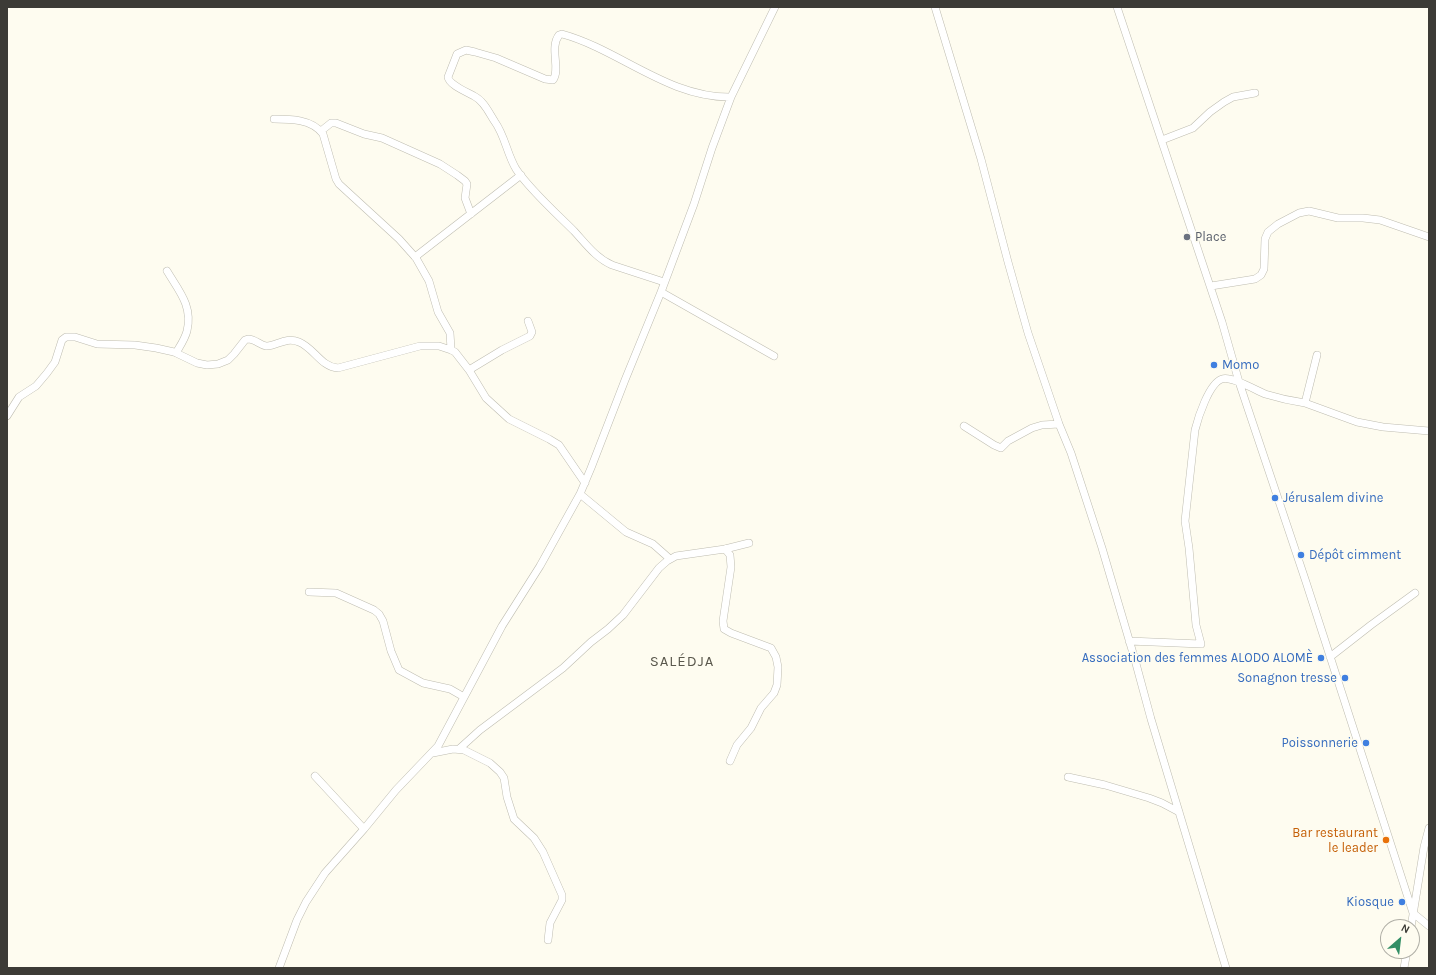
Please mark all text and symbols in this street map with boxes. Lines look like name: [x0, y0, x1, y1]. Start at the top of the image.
place label: Place: [1195, 229, 1226, 245]
marker: Place: [1182, 232, 1192, 242]
place label: Momo: [1222, 357, 1259, 373]
marker: Momo: [1209, 360, 1219, 370]
place label: Jérusalem divine: [1283, 490, 1384, 506]
marker: Jérusalem divine: [1270, 493, 1280, 503]
place label: Dépôt cimment: [1309, 547, 1401, 563]
marker: Dépôt cimment: [1296, 550, 1306, 560]
place label: Association des femmes ALODO ALOMÈ: [1082, 650, 1313, 666]
district label: SALÉDJA: [650, 653, 714, 671]
marker: Association des femmes ALODO ALOMÈ: [1316, 653, 1326, 663]
place label: Sonagnon tresse: [1237, 670, 1337, 686]
marker: Sonagnon tresse: [1340, 673, 1350, 683]
place label: Poissonnerie: [1281, 735, 1358, 751]
marker: Poissonnerie: [1361, 738, 1371, 748]
place label: Bar restaurant le leader: [1292, 825, 1378, 856]
marker: Bar restaurant le leader: [1381, 835, 1391, 845]
place label: Kiosque: [1346, 894, 1394, 910]
marker: Kiosque: [1397, 897, 1407, 907]
north arrow: [1380, 919, 1420, 959]
text: N: [1399, 921, 1412, 936]

